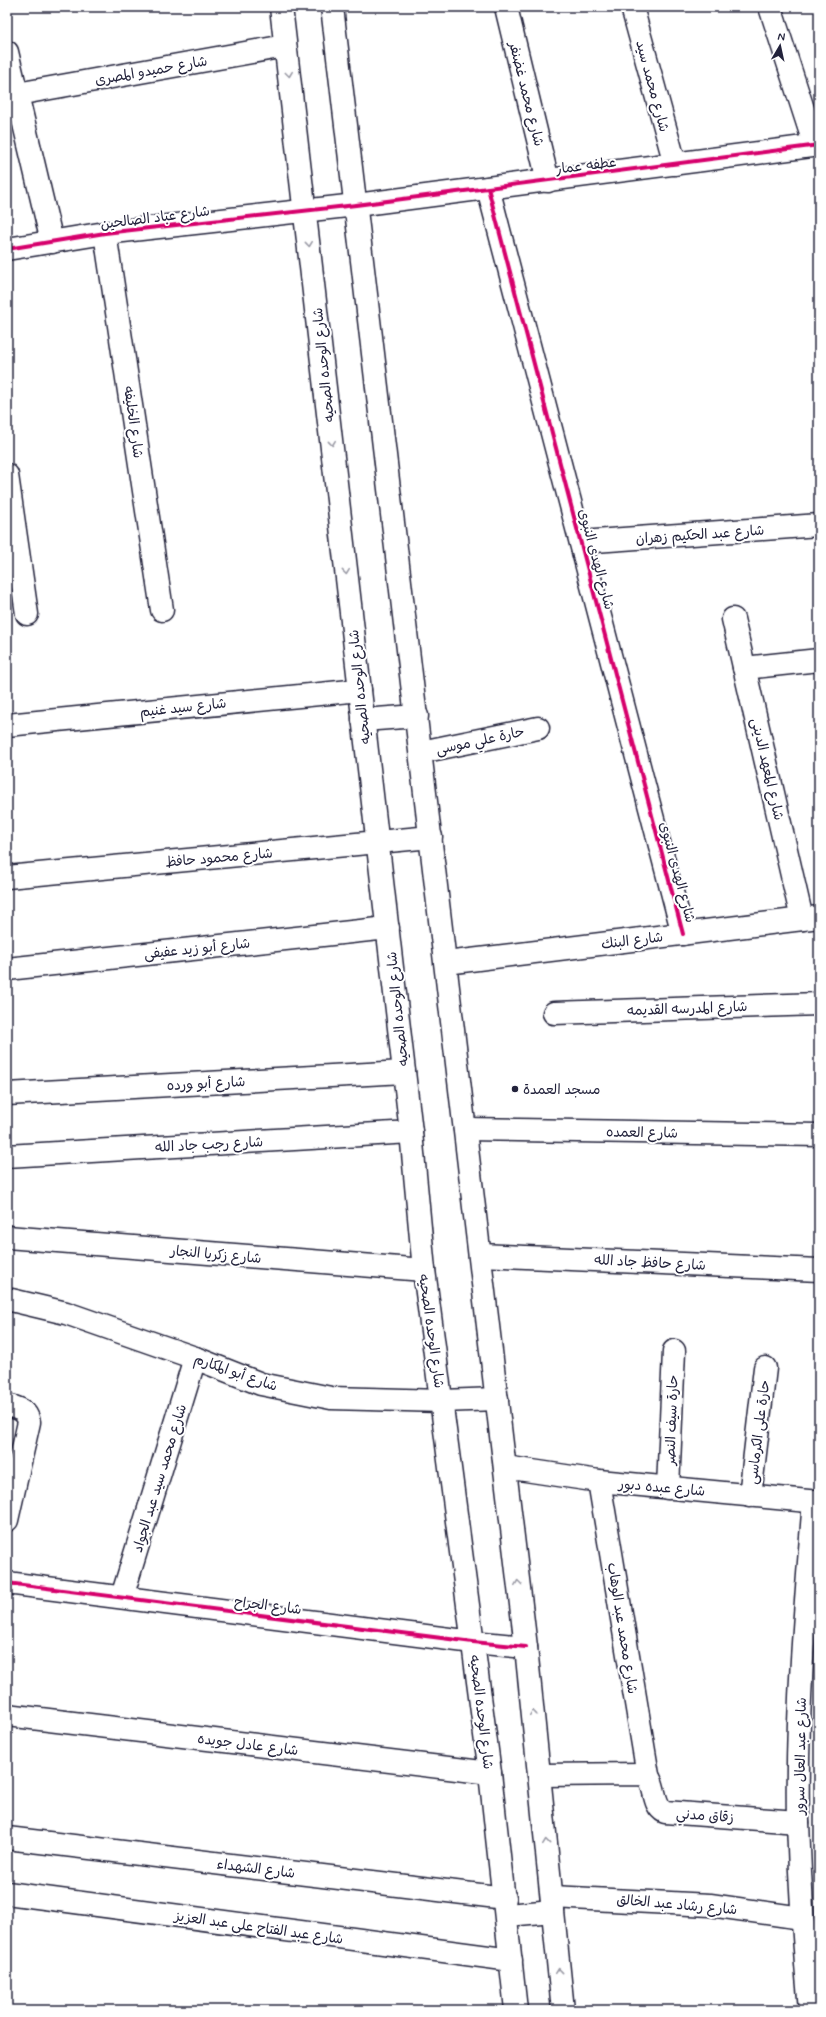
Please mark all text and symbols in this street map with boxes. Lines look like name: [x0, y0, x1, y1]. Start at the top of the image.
north arrow: [760, 26, 800, 66]
text: N: [777, 30, 786, 45]
street label: شارع محمد سيد: [631, 38, 673, 134]
street label: شارع محمد غضنفر: [504, 39, 548, 148]
street label: شارع حميدو المصرى: [94, 52, 209, 90]
one-way arrow: [284, 70, 293, 77]
street label: عطفه عمار: [554, 153, 617, 179]
street label: شارع عباد الصالحين: [99, 202, 211, 234]
one-way arrow: [304, 241, 313, 247]
street label: شارع الوحده الصحيه: [309, 307, 339, 423]
street label: شارع الخليفه: [119, 385, 147, 459]
one-way arrow: [327, 440, 336, 446]
street label: شارع الهدى النبوى: [574, 507, 618, 612]
street label: شارع عبد الحكيم زهران: [635, 522, 765, 549]
one-way arrow: [341, 569, 350, 575]
street label: شارع الوحده الصحيه: [345, 629, 375, 745]
street label: شارع سيد غنيم: [139, 694, 228, 722]
street label: شارع المعهد الدينى: [746, 716, 788, 822]
street label: حارة علي موسى: [434, 723, 527, 762]
street label: شارع الهدى النبوى: [655, 820, 699, 925]
street label: شارع محمود حافظ: [165, 844, 274, 872]
street label: شارع البنك: [600, 928, 664, 954]
street label: شارع أبو زيد عفيفى: [143, 934, 251, 964]
street label: شارع الوحده الصحيه: [383, 951, 413, 1067]
street label: شارع المدرسه القديمه: [626, 998, 748, 1020]
street label: شارع أبو ورده: [166, 1073, 246, 1095]
place label: مسجد العمدة: [523, 1081, 600, 1099]
marker: مسجد العمدة: [510, 1084, 520, 1094]
street label: شارع العمده: [606, 1123, 678, 1143]
street label: شارع رجب جاد الله: [155, 1133, 264, 1157]
street label: شارع زكريا النجار: [169, 1242, 262, 1268]
street label: شارع حافظ جاد الله: [594, 1251, 706, 1275]
street label: شارع الوحده الصحيه: [414, 1273, 448, 1389]
street label: شارع أبو المكارم: [191, 1350, 280, 1397]
street label: حارة سيف النصر: [661, 1375, 683, 1467]
street label: حارة على الكرماسى: [744, 1379, 774, 1485]
street label: شارع محمد سيد عبد الجواد: [129, 1402, 191, 1555]
street label: شارع عبده دبور: [617, 1475, 706, 1501]
street label: شارع محمد عبد الوهاب: [603, 1561, 641, 1695]
one-way arrow: [514, 1580, 523, 1586]
street label: شارع الجراح: [233, 1593, 303, 1619]
street label: شارع الوحده الصحيه: [465, 1654, 497, 1770]
street label: شارع عبد العال سرور: [791, 1697, 811, 1816]
one-way arrow: [528, 1710, 537, 1716]
street label: شارع عادل جويده: [196, 1730, 299, 1760]
street label: زقاق مدني: [675, 1805, 734, 1830]
one-way arrow: [542, 1839, 551, 1845]
street label: شارع الشهداء: [216, 1855, 296, 1883]
street label: شارع رشاد عبد الخالق: [616, 1891, 738, 1919]
street label: شارع عبد الفتاح على عبد العزيز: [172, 1907, 344, 1949]
one-way arrow: [555, 1968, 564, 1974]

